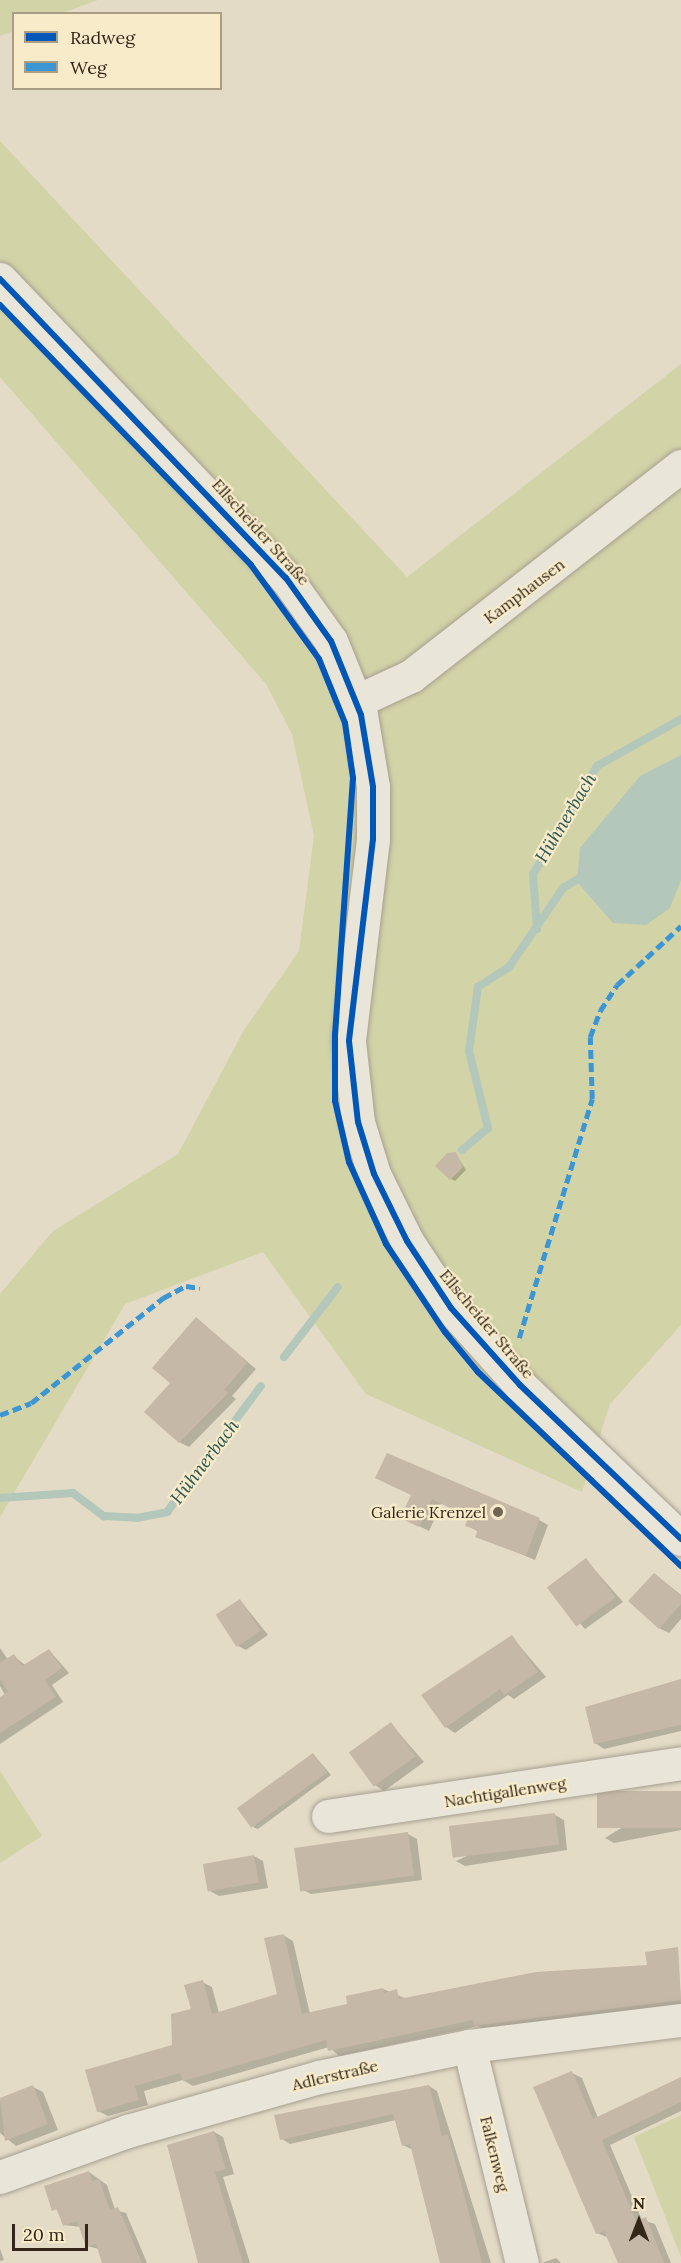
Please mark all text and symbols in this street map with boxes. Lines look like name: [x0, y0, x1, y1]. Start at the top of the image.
legend: [12, 12, 222, 90]
text: Radweg: [70, 26, 135, 49]
text: Weg: [70, 56, 107, 79]
street label: Ellscheider Straße: [208, 475, 314, 589]
street label: Kamphausen: [480, 554, 568, 628]
water label: Hühnerbach: [531, 769, 601, 867]
street label: Ellscheider Straße: [436, 1266, 538, 1382]
water label: Hühnerbach: [166, 1415, 244, 1509]
place label: Galerie Krenzel: [371, 1502, 486, 1522]
marker: Galerie Krenzel: [491, 1505, 505, 1519]
street label: Nachtigallenweg: [443, 1773, 567, 1811]
street label: Adlerstraße: [290, 2056, 380, 2094]
street label: Falkenweg: [476, 2114, 514, 2194]
north arrow: [609, 2191, 669, 2251]
text: N: [633, 2193, 645, 2213]
scale bar: [15, 2212, 92, 2250]
text: 20 m: [23, 2223, 65, 2246]

